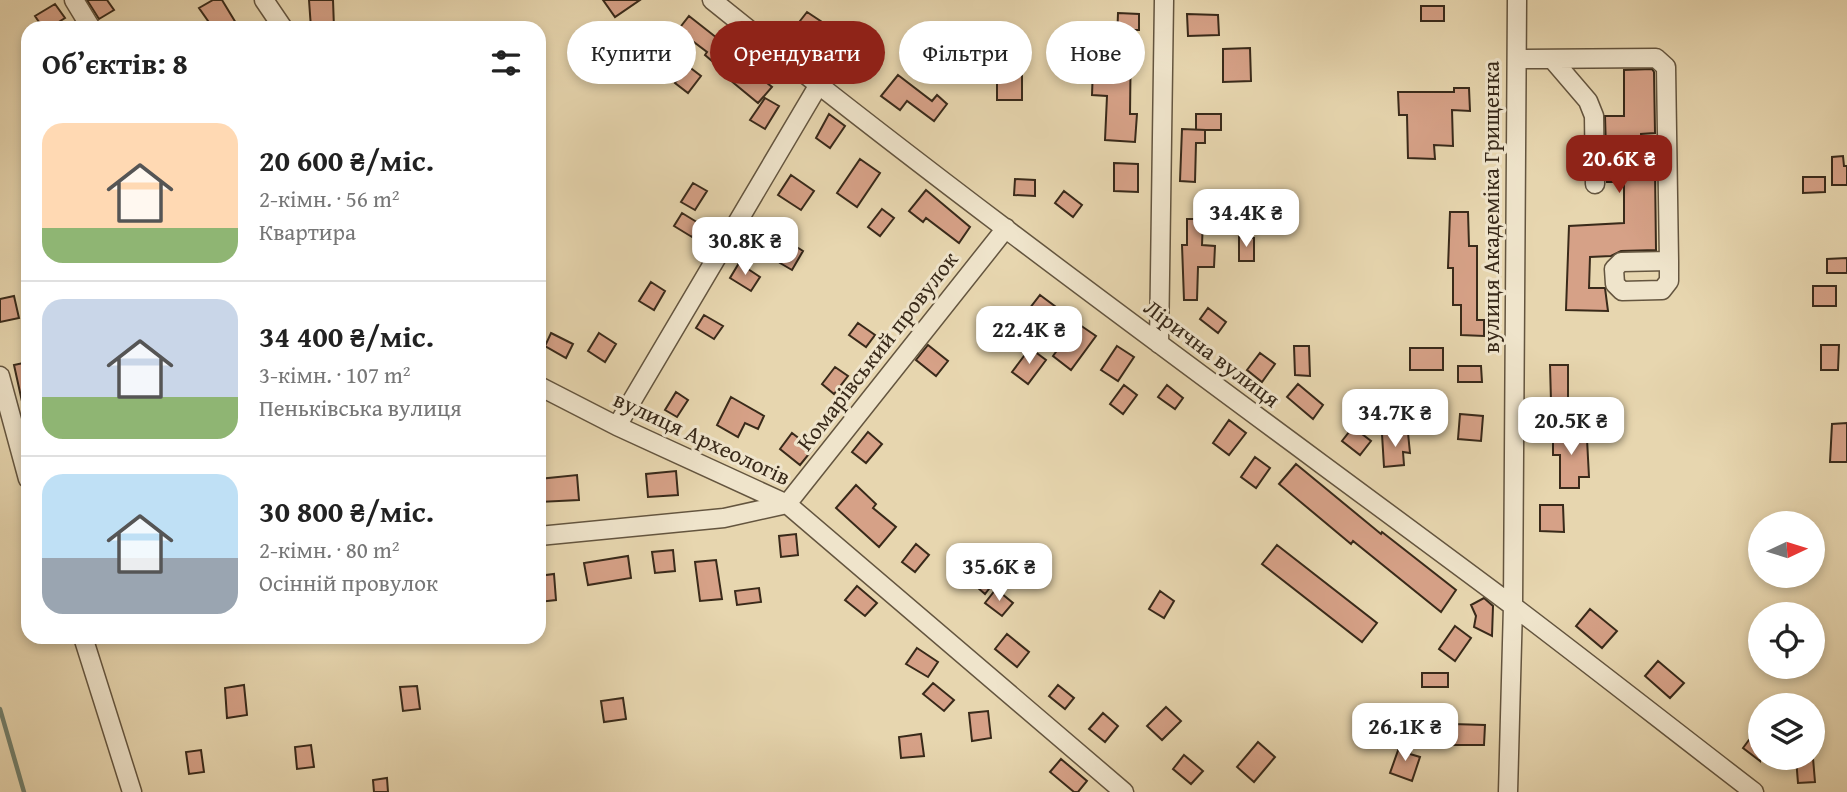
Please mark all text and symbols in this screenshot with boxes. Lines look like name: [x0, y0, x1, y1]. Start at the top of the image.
chip: Купити: [567, 21, 696, 84]
chip: Орендувати: [710, 21, 885, 84]
chip: Фільтри: [899, 21, 1032, 84]
chip: Нове: [1046, 21, 1145, 84]
text: Об’єктів: 8: [42, 41, 188, 85]
icon: filters: [487, 44, 525, 82]
street label: вулиця Академіка Грищенка: [1474, 61, 1507, 353]
pin: 20.6K ₴: [1554, 136, 1684, 195]
text: 20 600 ₴/міс.: [259, 138, 434, 182]
text: 20.6K ₴: [1582, 141, 1656, 174]
icon: home: [98, 151, 182, 235]
text: 2-кімн. · 56 m²: [259, 182, 400, 215]
pin: 34.4K ₴: [1181, 190, 1311, 249]
text: 34.4K ₴: [1209, 195, 1283, 228]
text: Квартира: [259, 215, 356, 248]
pin: 30.8K ₴: [680, 218, 810, 277]
text: 30.8K ₴: [708, 223, 782, 256]
street label: Комарівський провулок: [788, 244, 965, 458]
street label: Лірична вулиця: [1137, 290, 1288, 415]
pin: 22.4K ₴: [964, 306, 1094, 366]
text: 22.4K ₴: [992, 312, 1066, 345]
text: 34 400 ₴/міс.: [259, 314, 434, 358]
icon: home: [98, 327, 182, 411]
text: 3-кімн. · 107 m²: [259, 358, 411, 391]
street label: вулиця Археологів: [608, 382, 796, 493]
pin: 34.7K ₴: [1330, 390, 1460, 449]
text: Пеньківська вулиця: [259, 391, 462, 424]
text: 34.7K ₴: [1358, 395, 1432, 428]
pin: 20.5K ₴: [1506, 398, 1636, 457]
text: 20.5K ₴: [1534, 403, 1608, 436]
text: 30 800 ₴/міс.: [259, 489, 434, 533]
icon: home: [98, 502, 182, 586]
north arrow: [1748, 511, 1825, 588]
map controls: [1748, 511, 1825, 770]
text: 2-кімн. · 80 m²: [259, 533, 400, 566]
pin: 35.6K ₴: [934, 544, 1064, 603]
text: 35.6K ₴: [962, 549, 1036, 582]
text: Осінній провулок: [259, 566, 438, 599]
button: locate: [1748, 602, 1825, 679]
button: layers: [1748, 693, 1825, 770]
pin: 26.1K ₴: [1340, 704, 1470, 763]
text: 26.1K ₴: [1368, 709, 1442, 742]

